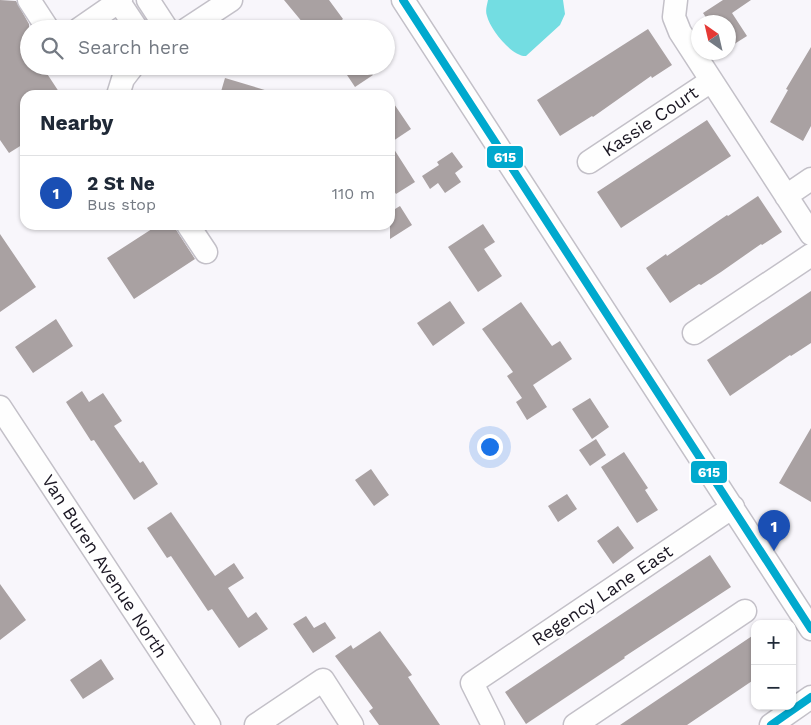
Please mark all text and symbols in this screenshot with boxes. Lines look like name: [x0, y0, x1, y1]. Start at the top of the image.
north arrow: [691, 15, 736, 60]
search box: [20, 20, 395, 75]
icon: search: [38, 34, 66, 62]
text: Search here: [78, 36, 189, 59]
street label: Kassie Court: [598, 81, 702, 161]
text: Nearby: [40, 110, 113, 135]
line badge: 615: [486, 145, 524, 169]
text: 615: [494, 149, 516, 165]
text: 2 St Ne: [87, 172, 155, 195]
text: 1: [53, 184, 59, 203]
text: 110 m: [332, 184, 375, 203]
text: Bus stop: [87, 195, 156, 214]
your location: [477, 434, 503, 460]
line badge: 615: [690, 460, 728, 484]
text: 615: [698, 464, 720, 480]
street label: Van Buren Avenue North: [38, 471, 172, 661]
pin: 1: [758, 510, 790, 551]
street label: Regency Lane East: [528, 540, 677, 650]
map controls: [751, 620, 796, 710]
button: +: [751, 620, 796, 665]
button: −: [751, 665, 796, 710]

